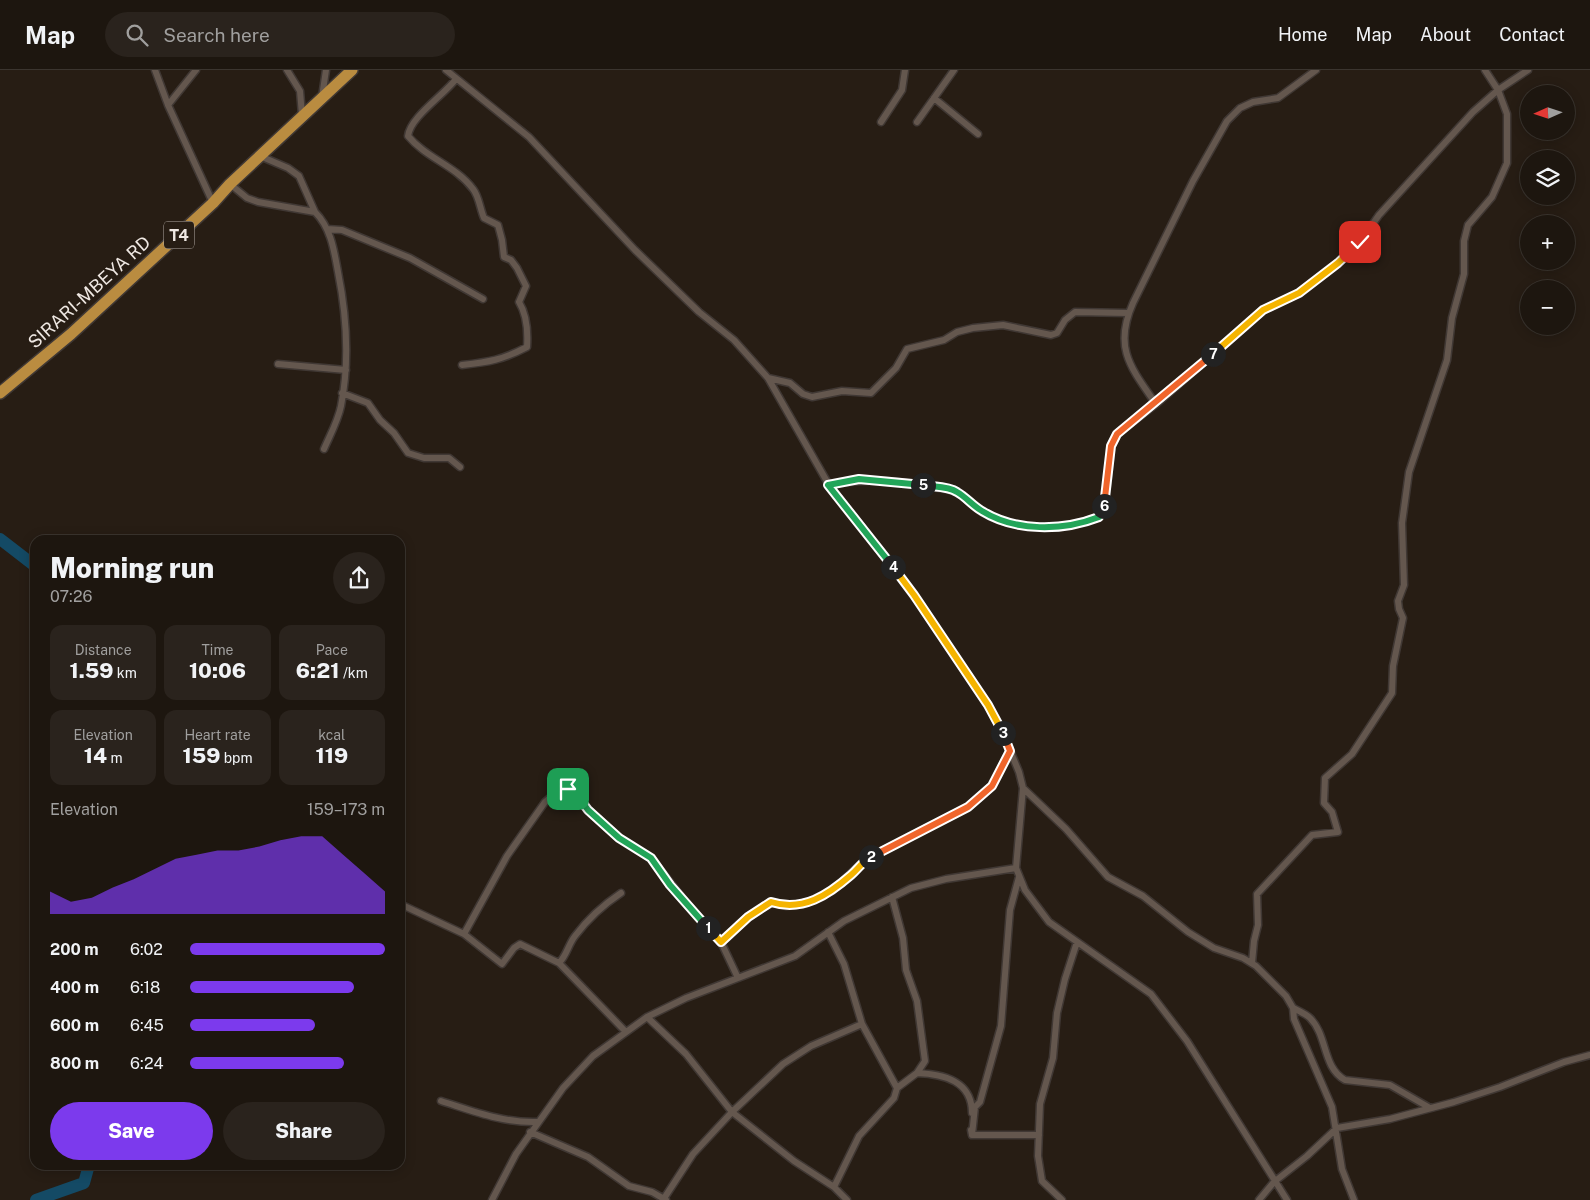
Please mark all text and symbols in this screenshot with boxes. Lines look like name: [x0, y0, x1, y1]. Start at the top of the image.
search box: [105, 12, 455, 57]
text: Map: [25, 21, 75, 49]
icon: search: [123, 21, 151, 49]
text: Search here: [163, 24, 270, 46]
text: Home: [1278, 24, 1328, 45]
text: Map: [1356, 24, 1392, 45]
text: About: [1420, 24, 1471, 45]
text: Contact: [1499, 24, 1565, 45]
north arrow: [1520, 85, 1575, 140]
map controls: [1520, 85, 1575, 335]
button: layers: [1520, 150, 1575, 205]
button: +: [1520, 215, 1575, 270]
pin: [1339, 221, 1381, 263]
road number: T4: [164, 222, 194, 248]
icon: check: [1346, 228, 1374, 256]
street label: SIRARI-MBEYA RD: [24, 232, 154, 352]
button: −: [1520, 280, 1575, 335]
pin: 7: [1200, 342, 1226, 366]
text: 7: [1209, 346, 1218, 362]
pin: 5: [910, 472, 936, 498]
text: 5: [919, 477, 928, 493]
pin: 6: [1092, 494, 1116, 518]
text: 6: [1100, 498, 1109, 514]
text: Morning run: [50, 551, 214, 584]
button: share: [333, 552, 385, 604]
pin: 4: [880, 554, 906, 580]
text: 4: [889, 559, 898, 575]
text: 07:26: [50, 587, 93, 606]
text: Distance: [75, 642, 132, 658]
text: Time: [202, 642, 233, 658]
text: Pace: [316, 642, 348, 658]
text: 1.59: [70, 658, 113, 683]
text: 10:06: [189, 658, 246, 683]
text: 6:21: [296, 658, 340, 683]
text: km: [113, 665, 137, 681]
text: /km: [340, 665, 368, 681]
pin: 3: [990, 720, 1016, 746]
text: 3: [999, 725, 1008, 741]
text: Elevation: [73, 727, 133, 743]
text: Heart rate: [184, 727, 251, 743]
text: kcal: [318, 727, 345, 743]
text: 14: [84, 743, 107, 768]
text: 159: [182, 743, 220, 768]
text: 119: [316, 743, 348, 768]
text: m: [107, 750, 123, 766]
text: bpm: [220, 750, 253, 766]
pin: [547, 768, 589, 810]
icon: arrive: [554, 775, 582, 803]
text: Elevation: [50, 800, 118, 819]
text: 159–173 m: [307, 800, 385, 819]
pin: 2: [858, 844, 884, 870]
text: 2: [867, 849, 876, 865]
pin: 1: [696, 916, 720, 940]
text: 1: [706, 920, 712, 936]
text: 200 m: [50, 940, 99, 959]
text: 6:02: [130, 940, 163, 959]
text: 400 m: [50, 978, 99, 997]
text: 6:18: [130, 978, 160, 997]
text: 600 m: [50, 1016, 99, 1035]
text: 6:45: [130, 1016, 164, 1035]
text: 800 m: [50, 1054, 99, 1073]
text: 6:24: [130, 1054, 163, 1073]
button: Save: [50, 1102, 213, 1160]
button: Share: [223, 1102, 385, 1160]

